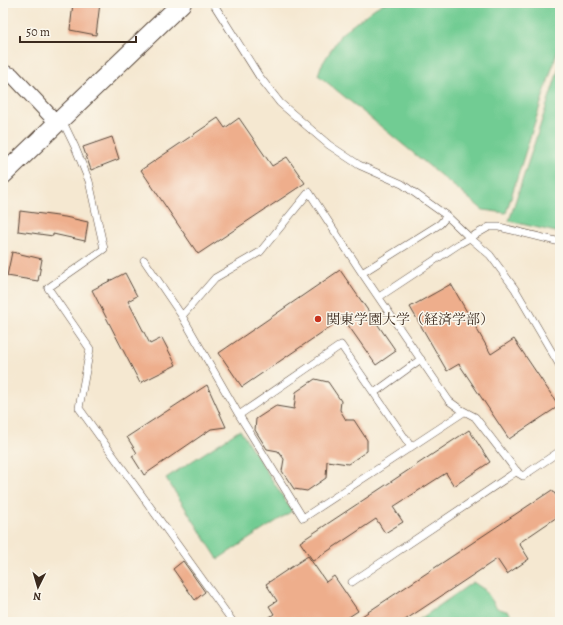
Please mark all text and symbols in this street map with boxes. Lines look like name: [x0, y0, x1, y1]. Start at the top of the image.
scale bar: [20, 18, 136, 44]
text: 50 m: [26, 24, 50, 40]
place label: 関東学園大学（経済学部）: [326, 310, 494, 329]
marker: 関東学園大学（経済学部）: [313, 314, 323, 324]
north arrow: [18, 567, 58, 607]
text: N: [33, 589, 42, 604]

